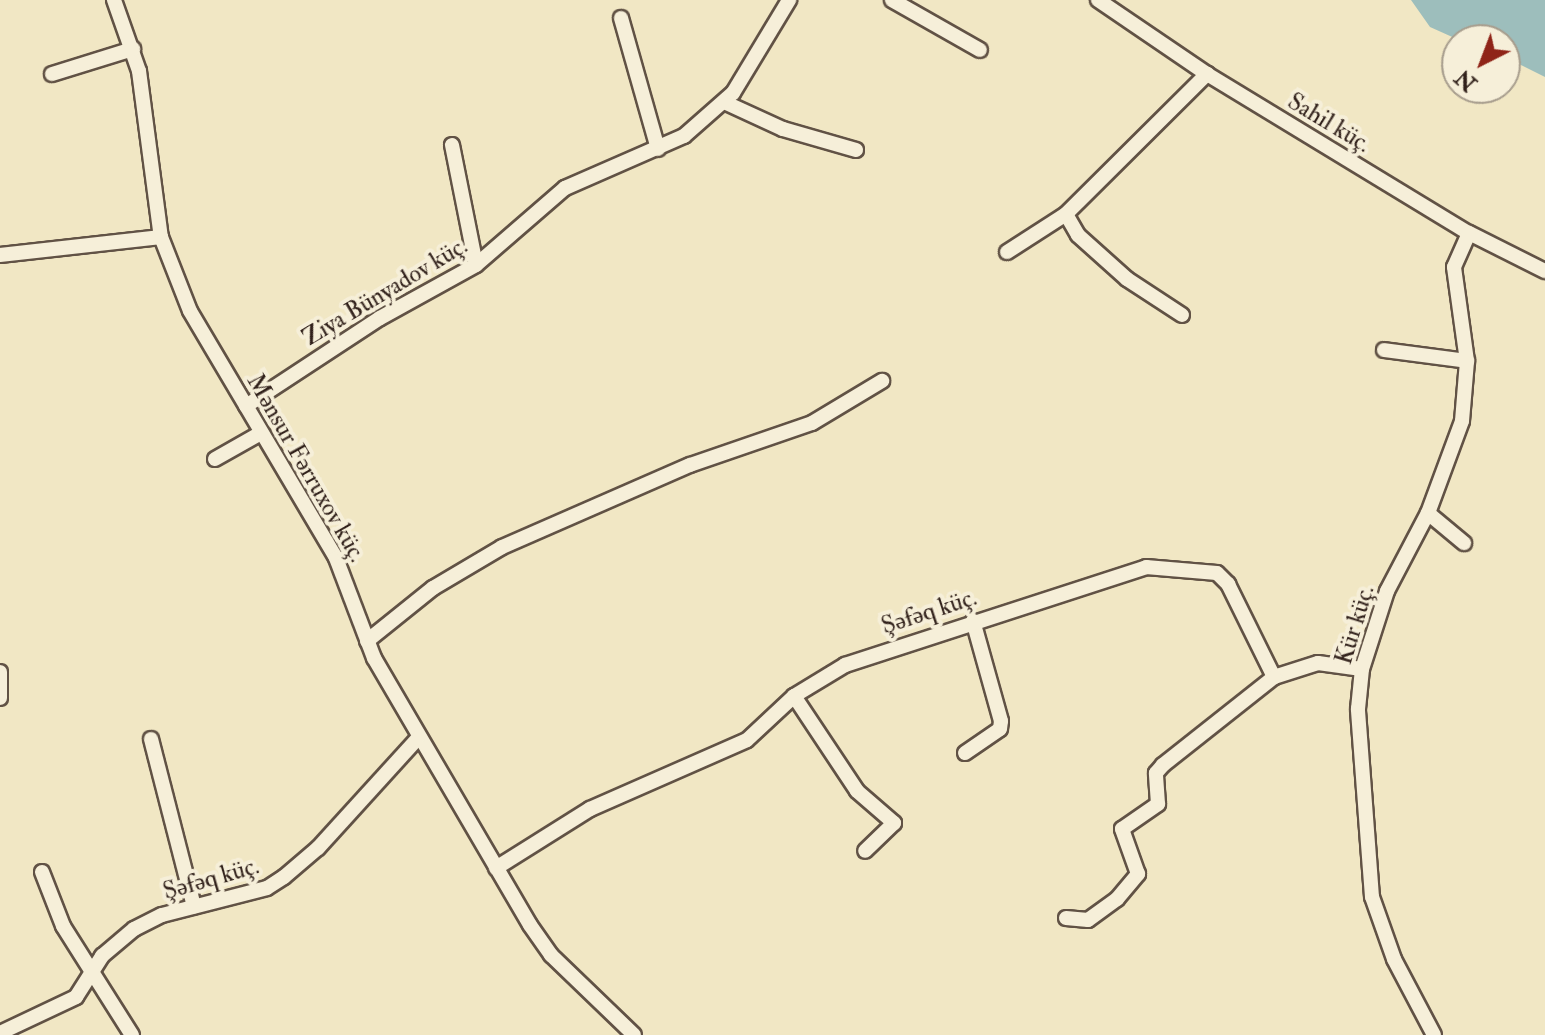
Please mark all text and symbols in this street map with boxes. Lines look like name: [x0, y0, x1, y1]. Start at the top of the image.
north arrow: [1441, 24, 1521, 104]
text: N: [1450, 63, 1483, 97]
street label: Sahil küç.: [1282, 87, 1376, 159]
street label: Ziya Bünyadov küç.: [297, 232, 473, 352]
street label: Mənsur Fərruxov küç.: [240, 369, 372, 567]
street label: Kür küç.: [1329, 582, 1381, 668]
street label: Şəfəq küç.: [878, 583, 980, 641]
street label: Şəfəq küç.: [160, 852, 262, 906]

